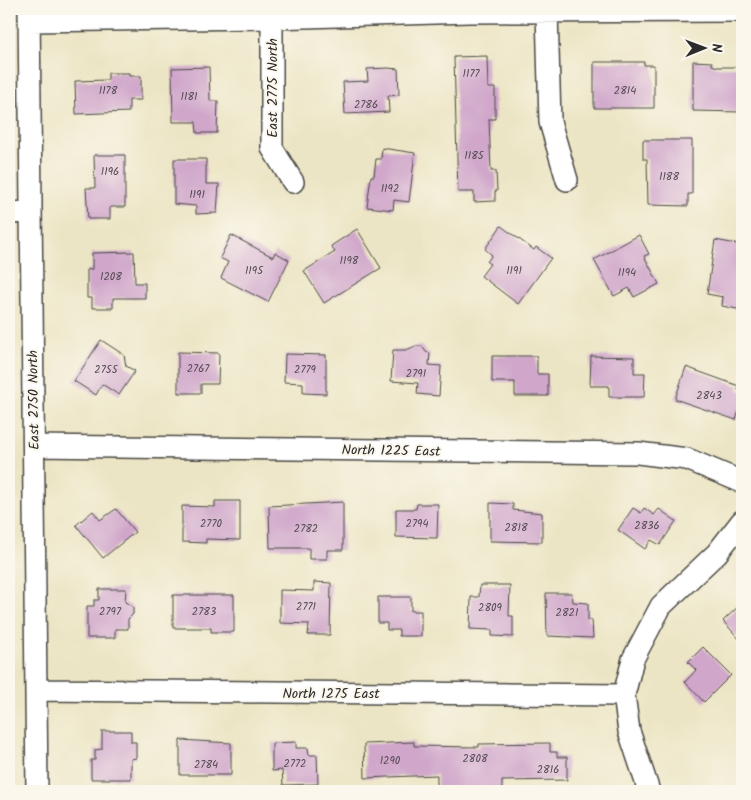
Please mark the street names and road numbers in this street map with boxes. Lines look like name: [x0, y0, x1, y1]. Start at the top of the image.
street label: East 2775 North: [262, 38, 284, 138]
street label: East 2750 North: [22, 350, 46, 450]
street label: North 1225 East: [341, 439, 441, 463]
street label: North 1275 East: [282, 683, 380, 705]

